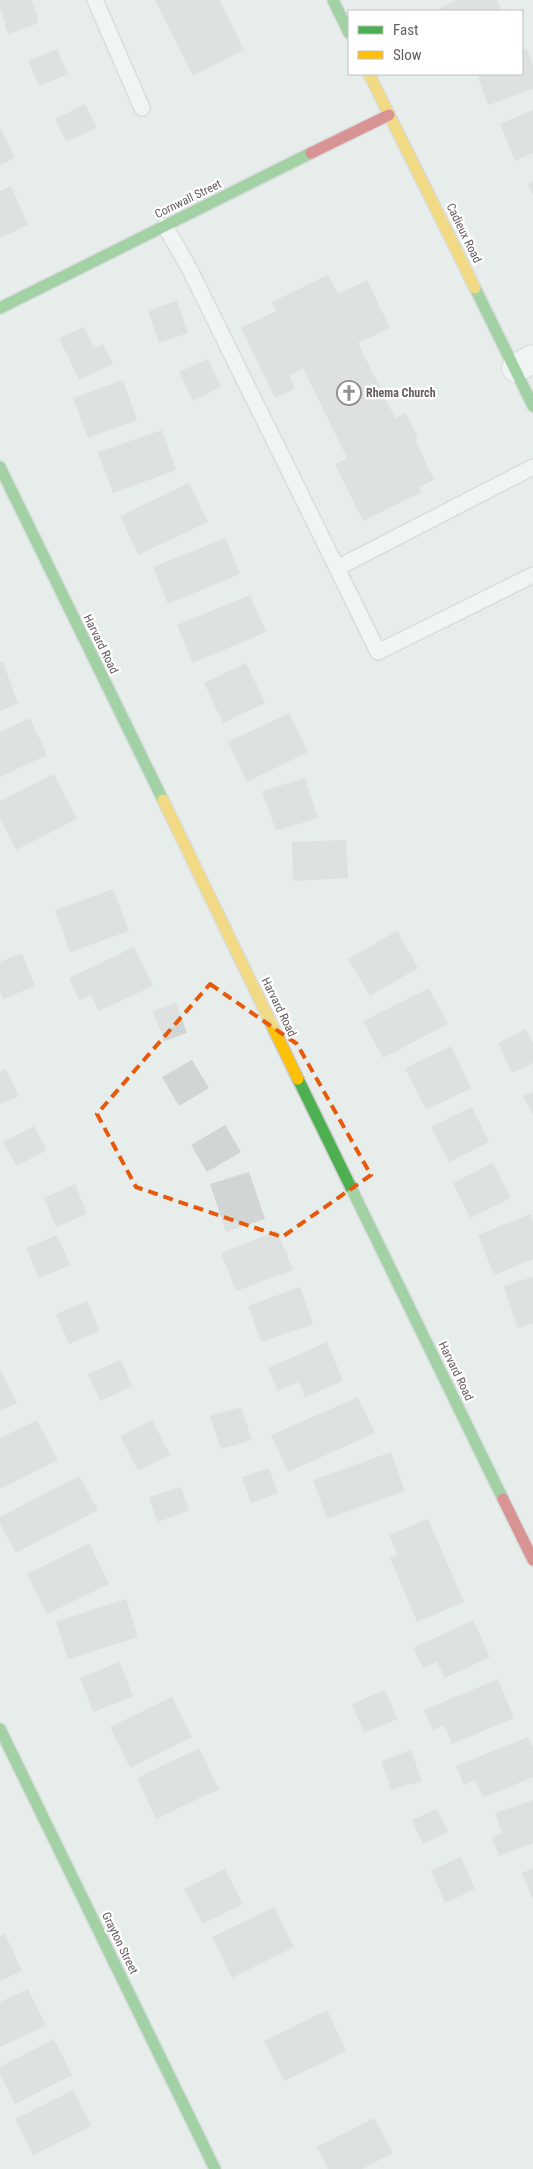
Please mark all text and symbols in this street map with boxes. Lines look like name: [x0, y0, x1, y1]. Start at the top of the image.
legend: [348, 10, 523, 75]
text: Fast: [393, 21, 418, 39]
text: Slow: [393, 46, 422, 64]
street label: Cornwall Street: [152, 177, 224, 221]
street label: Cadieux Road: [444, 201, 485, 265]
church icon: Rhema Church: [336, 380, 362, 406]
place label: Rhema Church: [366, 386, 436, 400]
street label: Harvard Road: [81, 612, 121, 676]
street label: Harvard Road: [259, 975, 299, 1039]
street label: Harvard Road: [436, 1339, 476, 1403]
street label: Grayton Street: [99, 1910, 141, 1977]

